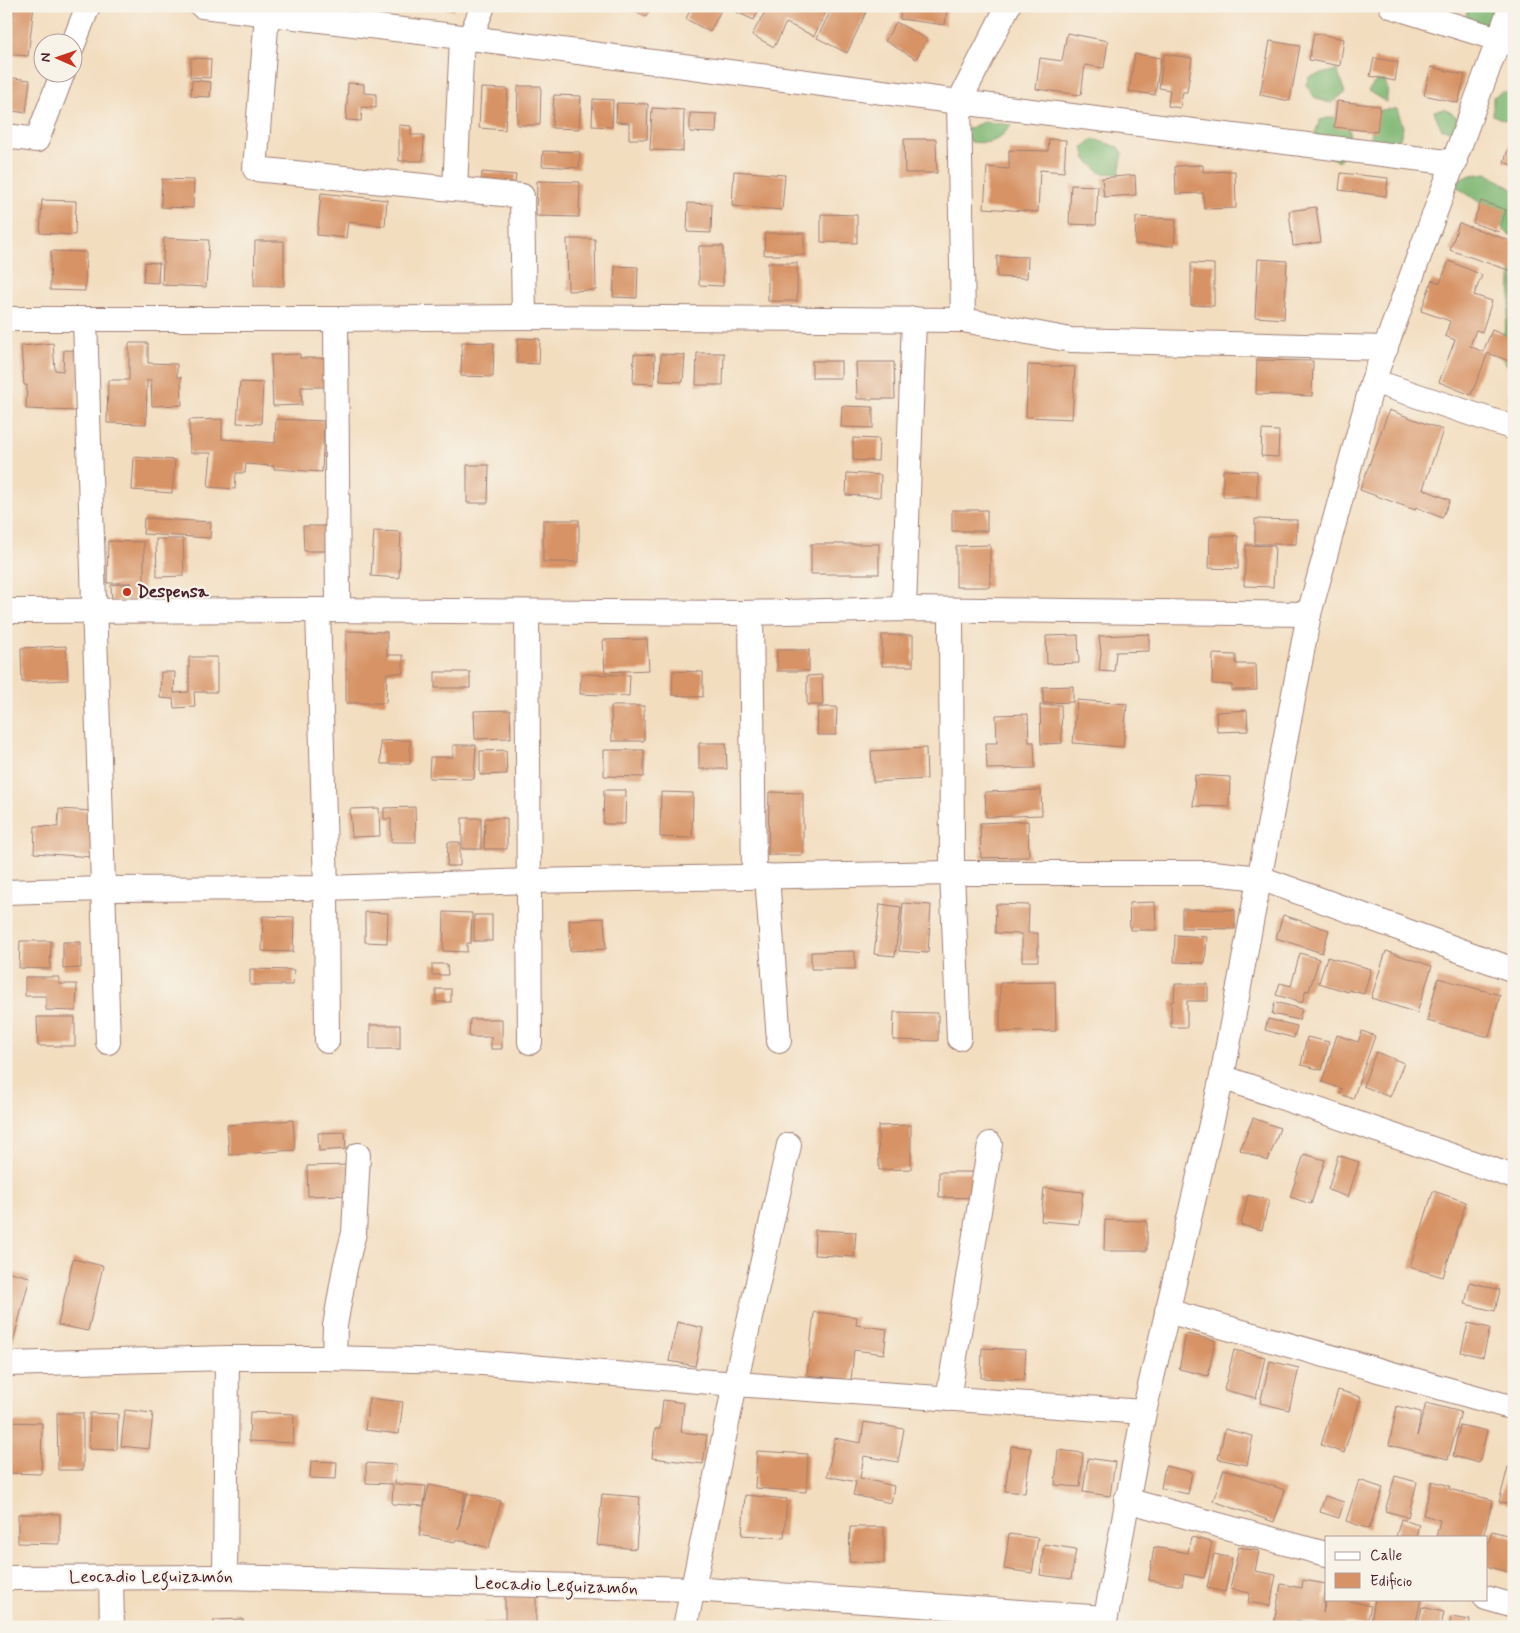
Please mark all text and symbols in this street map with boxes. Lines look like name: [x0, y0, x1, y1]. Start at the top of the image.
north arrow: [32, 32, 82, 82]
text: N: [37, 53, 55, 63]
place label: Despensa: [137, 580, 210, 604]
marker: Despensa: [121, 586, 133, 598]
legend: [1325, 1536, 1488, 1600]
text: Calle: [1370, 1546, 1402, 1566]
street label: Leocadio Leguizamón: [69, 1565, 233, 1591]
street label: Leocadio Leguizamón: [474, 1571, 638, 1603]
text: Edificio: [1370, 1572, 1412, 1592]

